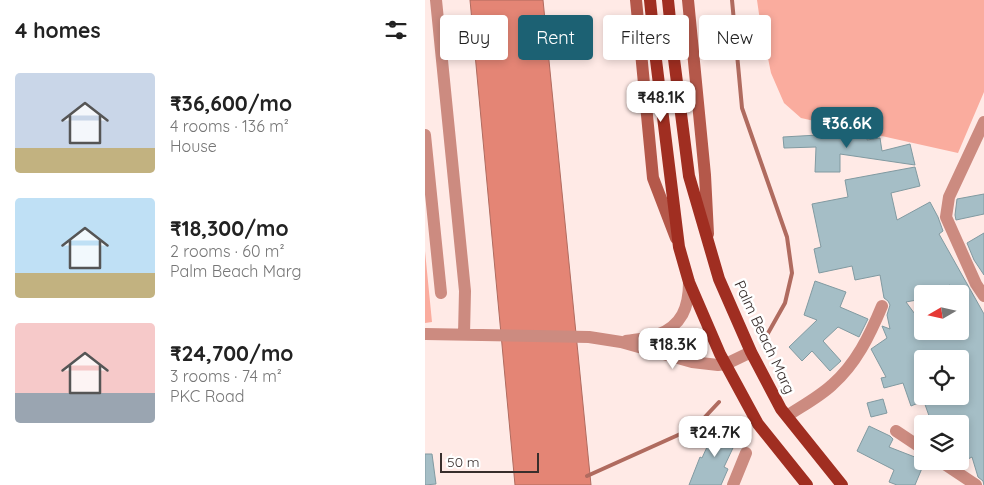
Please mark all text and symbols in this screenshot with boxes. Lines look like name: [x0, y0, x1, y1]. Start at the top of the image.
chip: Buy: [440, 15, 508, 60]
chip: Rent: [518, 15, 593, 60]
chip: Filters: [603, 15, 689, 60]
chip: New: [699, 15, 771, 60]
icon: filters: [382, 16, 410, 44]
text: 4 homes: [15, 17, 101, 43]
pin: ₹48.1K: [620, 80, 702, 123]
text: ₹48.1K: [638, 87, 684, 107]
text: ₹36,600/mo: [170, 90, 292, 116]
icon: home: [55, 93, 115, 153]
pin: ₹36.6K: [806, 106, 888, 149]
text: ₹36.6K: [822, 113, 872, 133]
text: 4 rooms · 136 m²: [170, 116, 289, 136]
text: House: [170, 136, 217, 156]
text: ₹18,300/mo: [170, 215, 289, 241]
icon: home: [55, 218, 115, 278]
text: 2 rooms · 60 m²: [170, 241, 284, 261]
text: Palm Beach Marg: [170, 261, 302, 281]
street label: Palm Beach Marg: [730, 277, 800, 397]
north arrow: [914, 285, 969, 340]
map controls: [914, 285, 969, 470]
pin: ₹18.3K: [632, 328, 714, 370]
text: ₹18.3K: [650, 334, 696, 354]
text: ₹24,700/mo: [170, 340, 293, 366]
icon: home: [55, 343, 115, 403]
button: locate: [914, 350, 969, 405]
text: 3 rooms · 74 m²: [170, 366, 282, 386]
text: PKC Road: [170, 386, 244, 406]
button: layers: [914, 415, 969, 470]
pin: ₹24.7K: [674, 416, 756, 458]
text: ₹24.7K: [690, 422, 740, 442]
scale bar: [440, 450, 539, 473]
text: 50 m: [447, 453, 480, 471]

